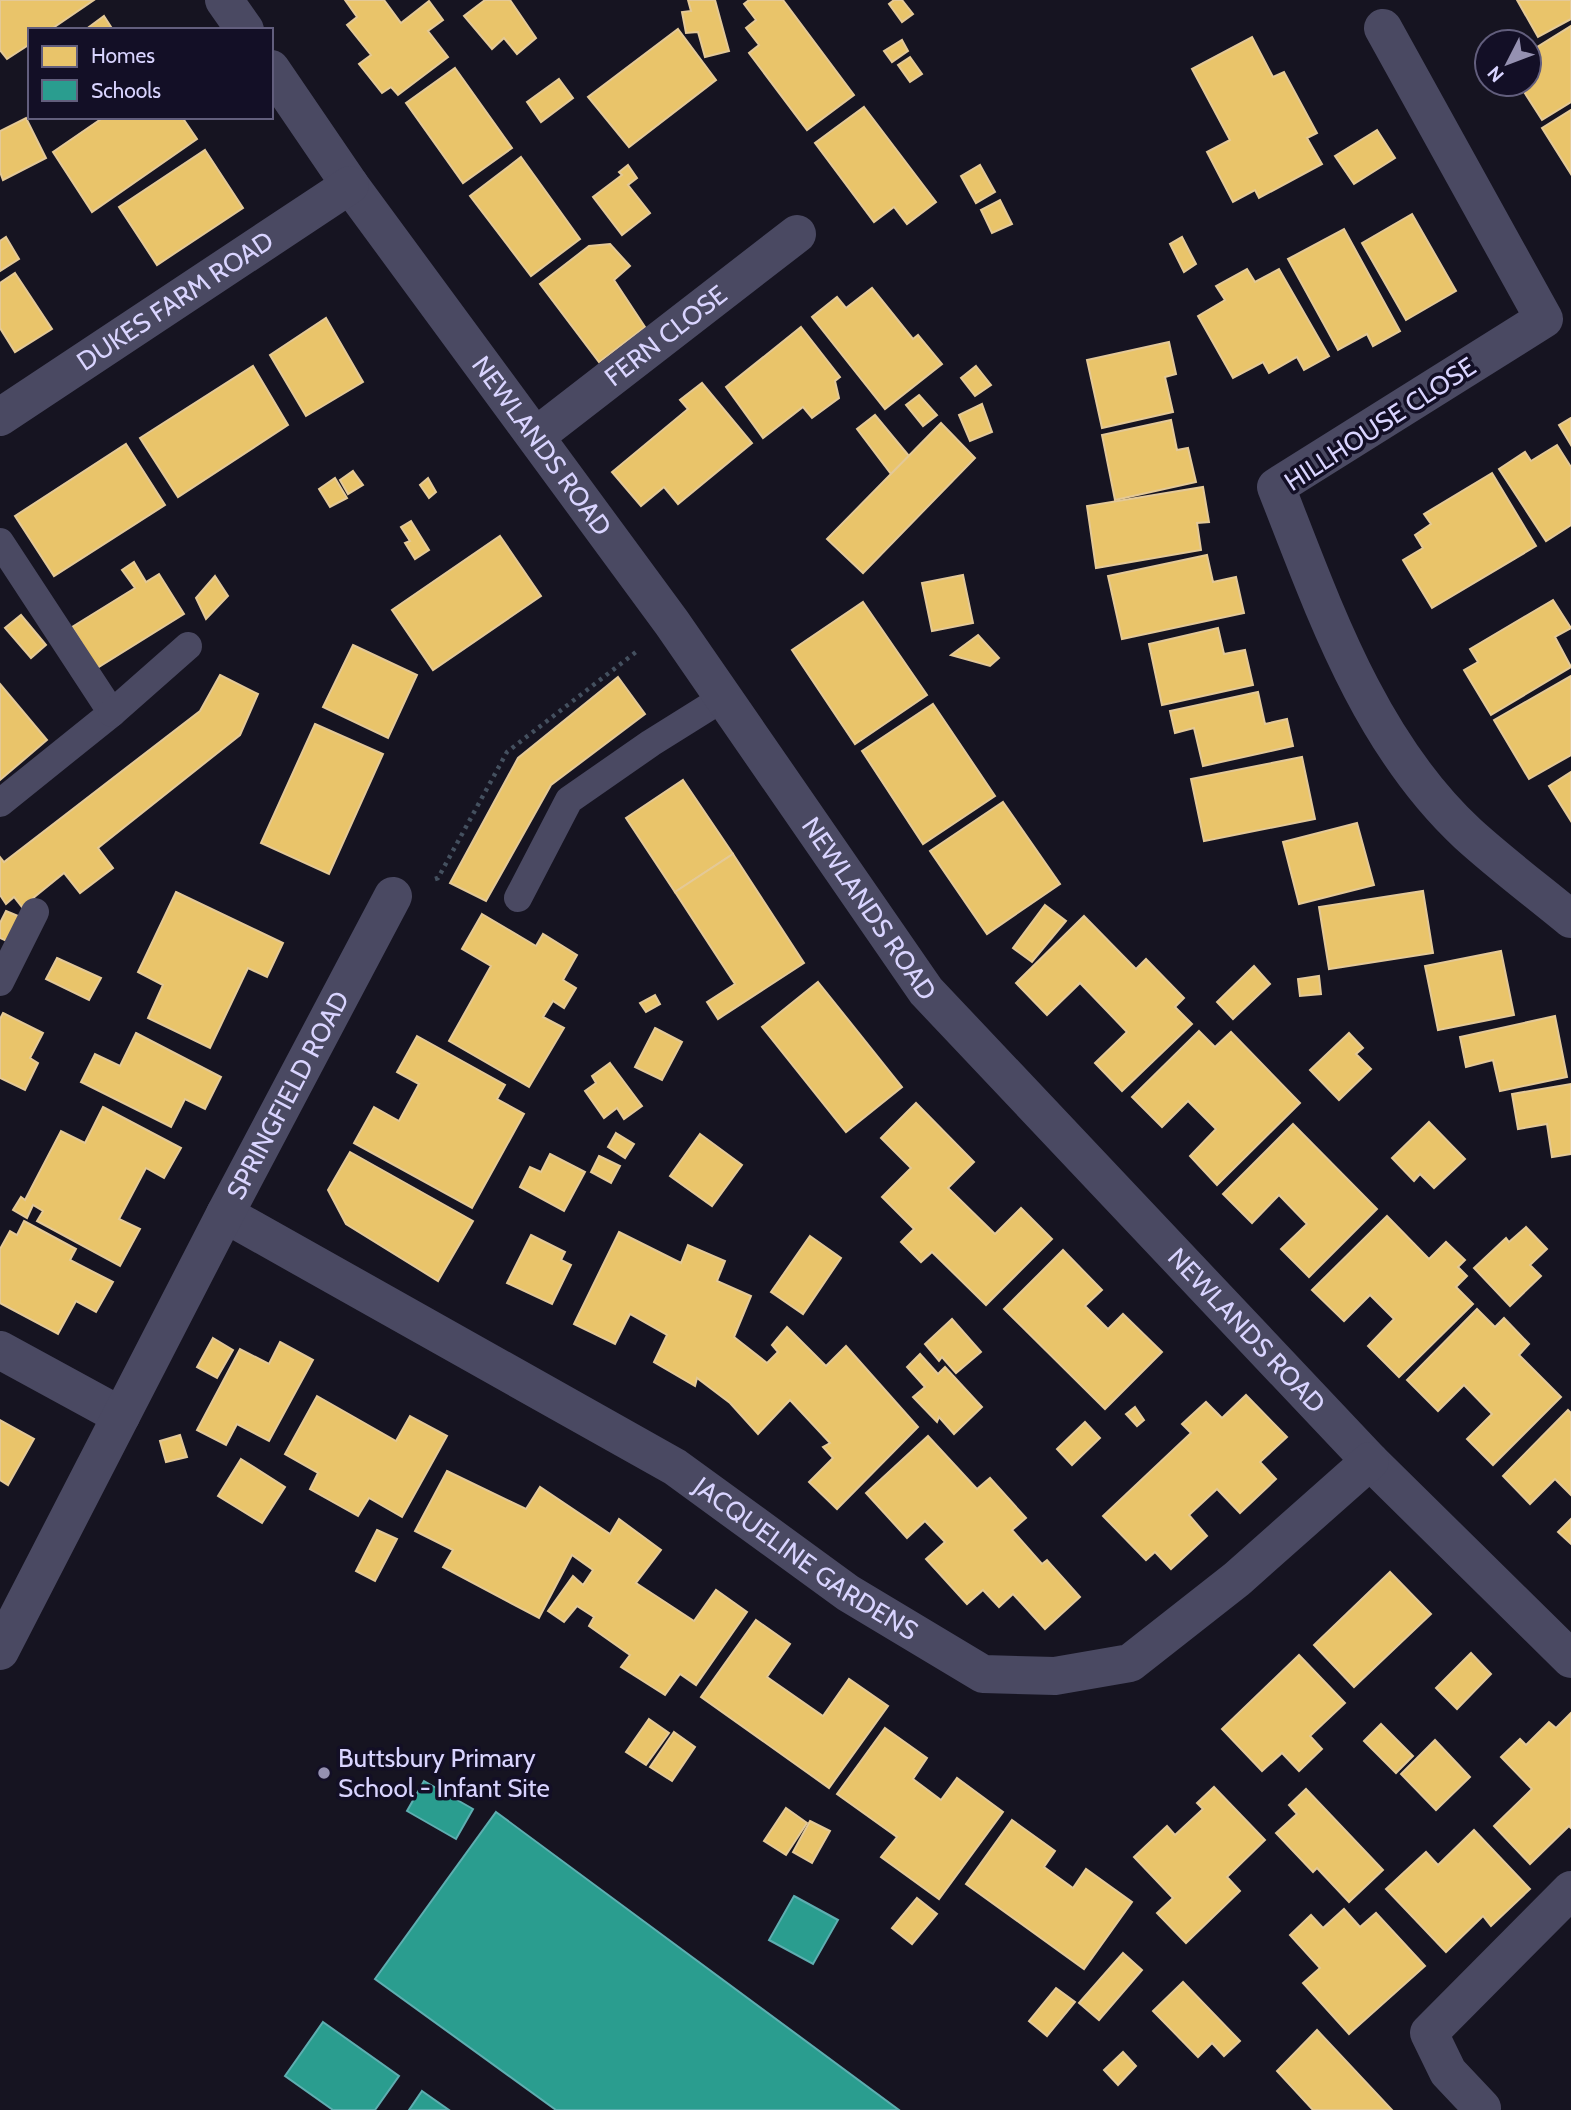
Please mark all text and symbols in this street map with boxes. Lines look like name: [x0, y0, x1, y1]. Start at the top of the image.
legend: [28, 28, 273, 119]
north arrow: [1473, 28, 1543, 98]
text: Homes: [91, 43, 155, 68]
text: N: [1483, 61, 1509, 87]
text: Schools: [91, 78, 161, 103]
street label: DUKES FARM ROAD: [71, 224, 279, 378]
street label: FERN CLOSE: [598, 278, 733, 393]
street label: NEWLANDS ROAD: [465, 350, 618, 542]
street label: HILLHOUSE CLOSE: [1278, 350, 1482, 498]
street label: NEWLANDS ROAD: [795, 811, 943, 1006]
street label: SPRINGFIELD ROAD: [220, 985, 356, 1205]
street label: NEWLANDS ROAD: [1161, 1241, 1332, 1420]
street label: JACQUELINE GARDENS: [687, 1469, 924, 1647]
place label: Buttsbury Primary School - Infant Site: [338, 1742, 550, 1804]
marker: Buttsbury Primary School - Infant Site: [316, 1765, 332, 1781]

